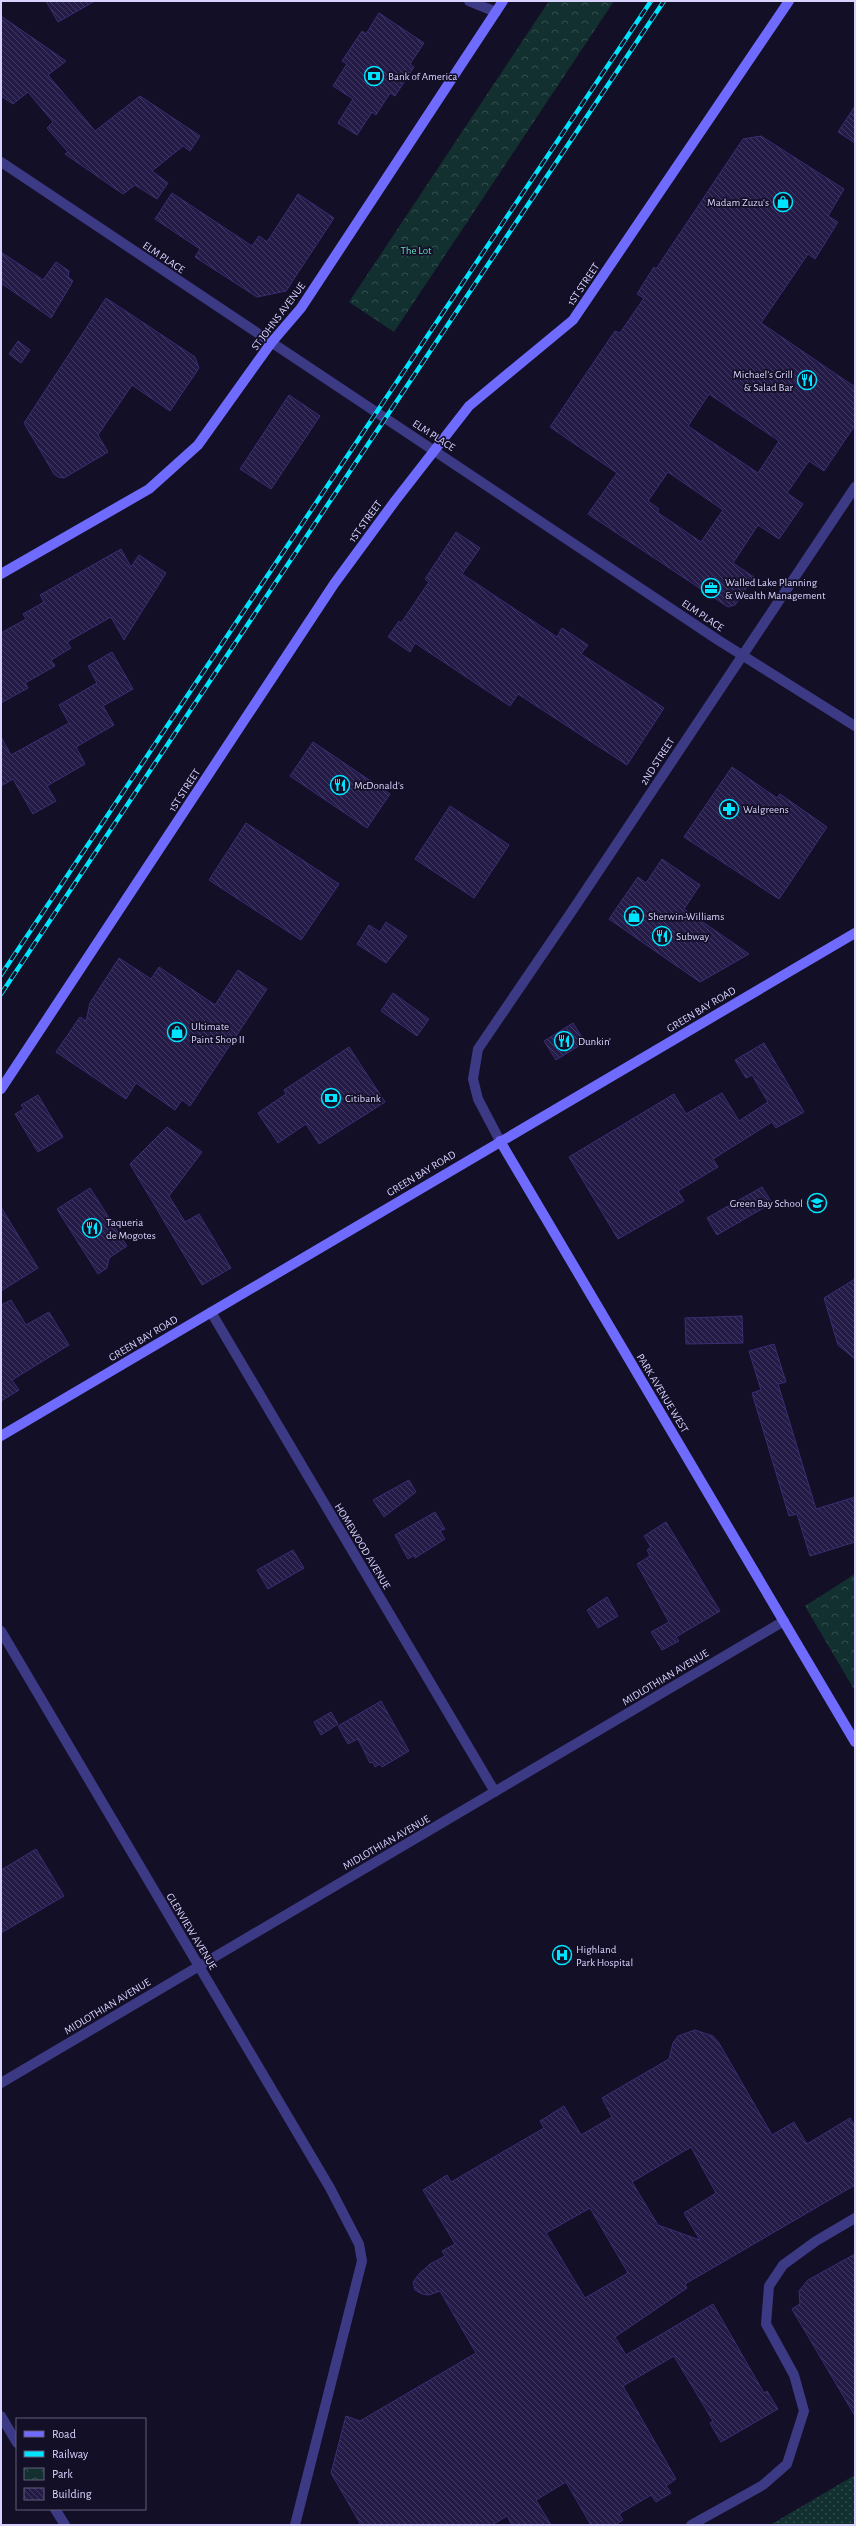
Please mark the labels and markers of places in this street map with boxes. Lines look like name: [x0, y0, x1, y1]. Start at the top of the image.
bank icon: Bank of America: [363, 65, 385, 87]
place label: Bank of America: [388, 71, 457, 82]
shop icon: Madam Zuzu's: [772, 191, 794, 213]
place label: Madam Zuzu's: [707, 197, 769, 208]
place label: Michael’s Grill & Salad Bar: [733, 369, 793, 393]
restaurant icon: Michael’s Grill & Salad Bar: [796, 369, 818, 391]
office icon: Walled Lake Planning & Wealth Management: [700, 577, 722, 599]
place label: Walled Lake Planning & Wealth Management: [725, 577, 826, 601]
restaurant icon: McDonald's: [329, 774, 351, 796]
place label: McDonald's: [354, 780, 404, 791]
pharmacy icon: Walgreens: [718, 798, 740, 820]
place label: Walgreens: [743, 804, 789, 815]
shop icon: Sherwin-Williams: [623, 905, 645, 927]
place label: Sherwin-Williams: [648, 911, 724, 922]
restaurant icon: Subway: [651, 925, 673, 947]
place label: Subway: [676, 931, 709, 942]
shop icon: Ultimate Paint Shop II: [166, 1021, 188, 1043]
place label: Ultimate Paint Shop II: [191, 1021, 245, 1045]
restaurant icon: Dunkin': [553, 1030, 575, 1052]
place label: Dunkin': [578, 1036, 611, 1047]
bank icon: Citibank: [320, 1087, 342, 1109]
place label: Citibank: [345, 1093, 381, 1104]
school or university icon: Green Bay School: [806, 1192, 828, 1214]
place label: Green Bay School: [730, 1198, 803, 1209]
restaurant icon: Taqueria de Mogotes: [81, 1217, 103, 1239]
place label: Taqueria de Mogotes: [106, 1217, 156, 1241]
hospital icon: Highland Park Hospital: [551, 1944, 573, 1966]
place label: Highland Park Hospital: [576, 1944, 633, 1968]

